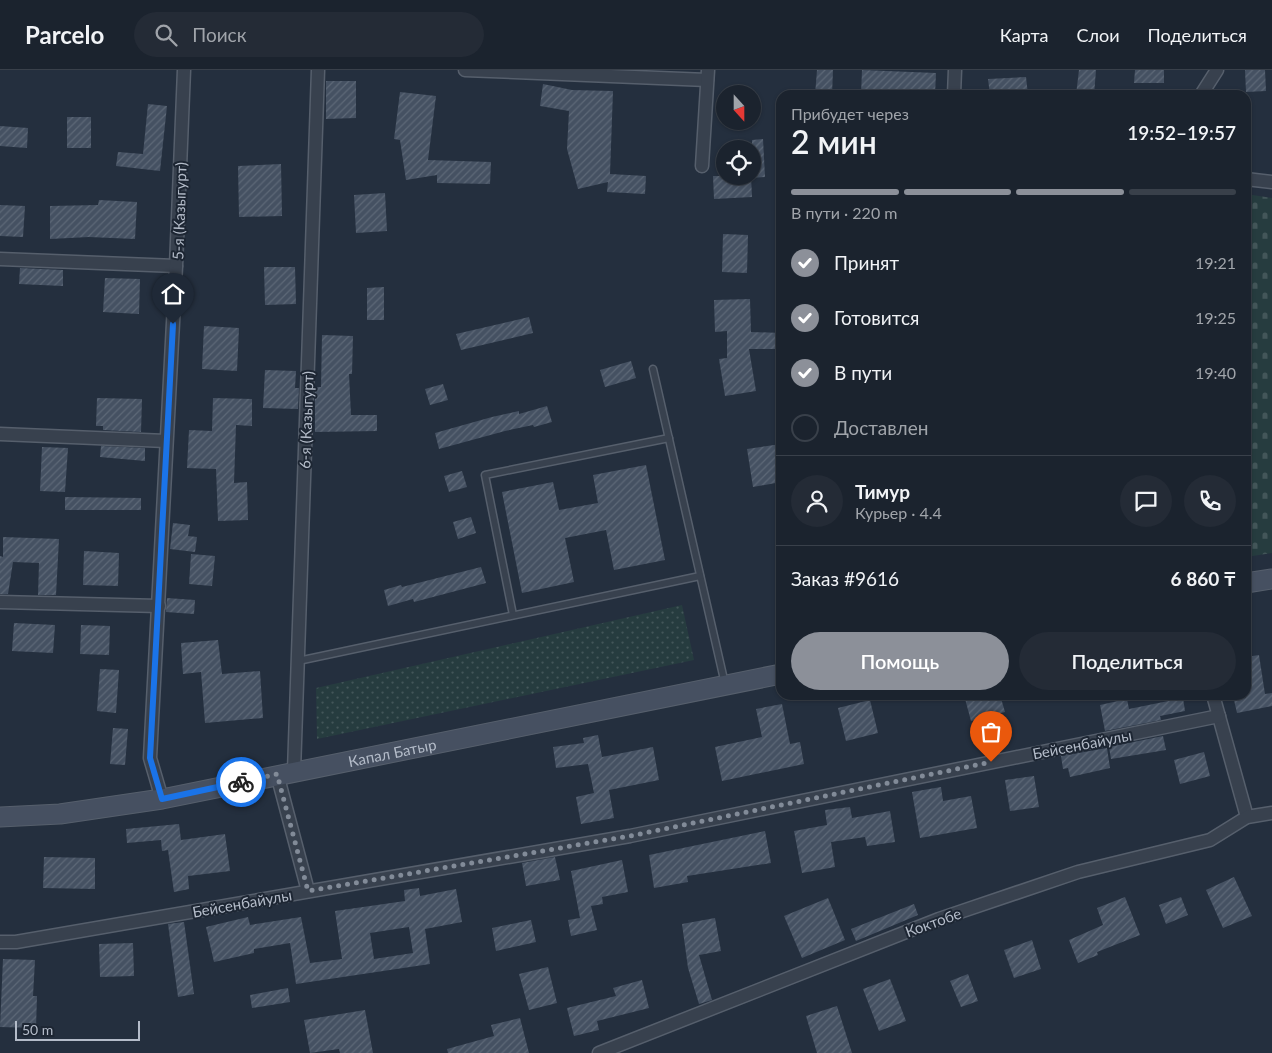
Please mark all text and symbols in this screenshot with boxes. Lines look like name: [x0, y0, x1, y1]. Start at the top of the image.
search box: [134, 12, 484, 57]
text: Parcelo: [25, 20, 104, 49]
icon: search: [152, 21, 180, 49]
text: Поиск: [192, 23, 247, 46]
text: Карта: [1000, 24, 1048, 46]
text: Слои: [1076, 24, 1120, 46]
text: Поделиться: [1148, 24, 1247, 46]
north arrow: [716, 85, 761, 130]
map controls: [716, 85, 761, 185]
text: Прибудет через: [791, 104, 909, 123]
text: 19:52–19:57: [1127, 121, 1236, 144]
text: 2 мин: [791, 122, 877, 161]
button: locate: [716, 140, 761, 185]
street label: 5-я (Казыгурт): [168, 162, 190, 260]
text: В пути · 220 m: [791, 203, 897, 222]
icon: check: [791, 249, 819, 277]
text: Принят: [834, 251, 899, 274]
text: 19:21: [1195, 253, 1236, 272]
pin: [152, 273, 194, 324]
icon: home: [159, 280, 187, 308]
icon: check: [791, 304, 819, 332]
text: Готовится: [834, 306, 919, 329]
text: 19:25: [1195, 308, 1236, 327]
icon: check: [791, 359, 819, 387]
text: В пути: [834, 361, 892, 384]
text: 19:40: [1195, 363, 1236, 382]
street label: 6-я (Казыгурт): [295, 371, 317, 469]
text: Доставлен: [834, 416, 928, 439]
button: person: [791, 475, 843, 527]
button: chat: [1120, 475, 1172, 527]
button: phone: [1184, 475, 1236, 527]
text: Тимур: [855, 480, 910, 503]
text: Курьер · 4.4: [855, 503, 942, 522]
text: Заказ #9616: [791, 567, 899, 590]
text: 6 860 ₸: [1171, 567, 1236, 590]
button: Помощь: [791, 632, 1009, 690]
button: Поделиться: [1019, 632, 1236, 690]
pin: [970, 711, 1012, 762]
icon: bag: [977, 718, 1005, 746]
street label: Бейсенбайулы: [1031, 726, 1133, 762]
street label: Капал Батыр: [347, 735, 438, 770]
courier: [216, 757, 266, 807]
icon: bike: [227, 768, 255, 796]
street label: Бейсенбайулы: [191, 885, 293, 921]
street label: Коктобе: [903, 904, 964, 940]
scale bar: [15, 1018, 140, 1041]
text: 50 m: [22, 1021, 53, 1038]

